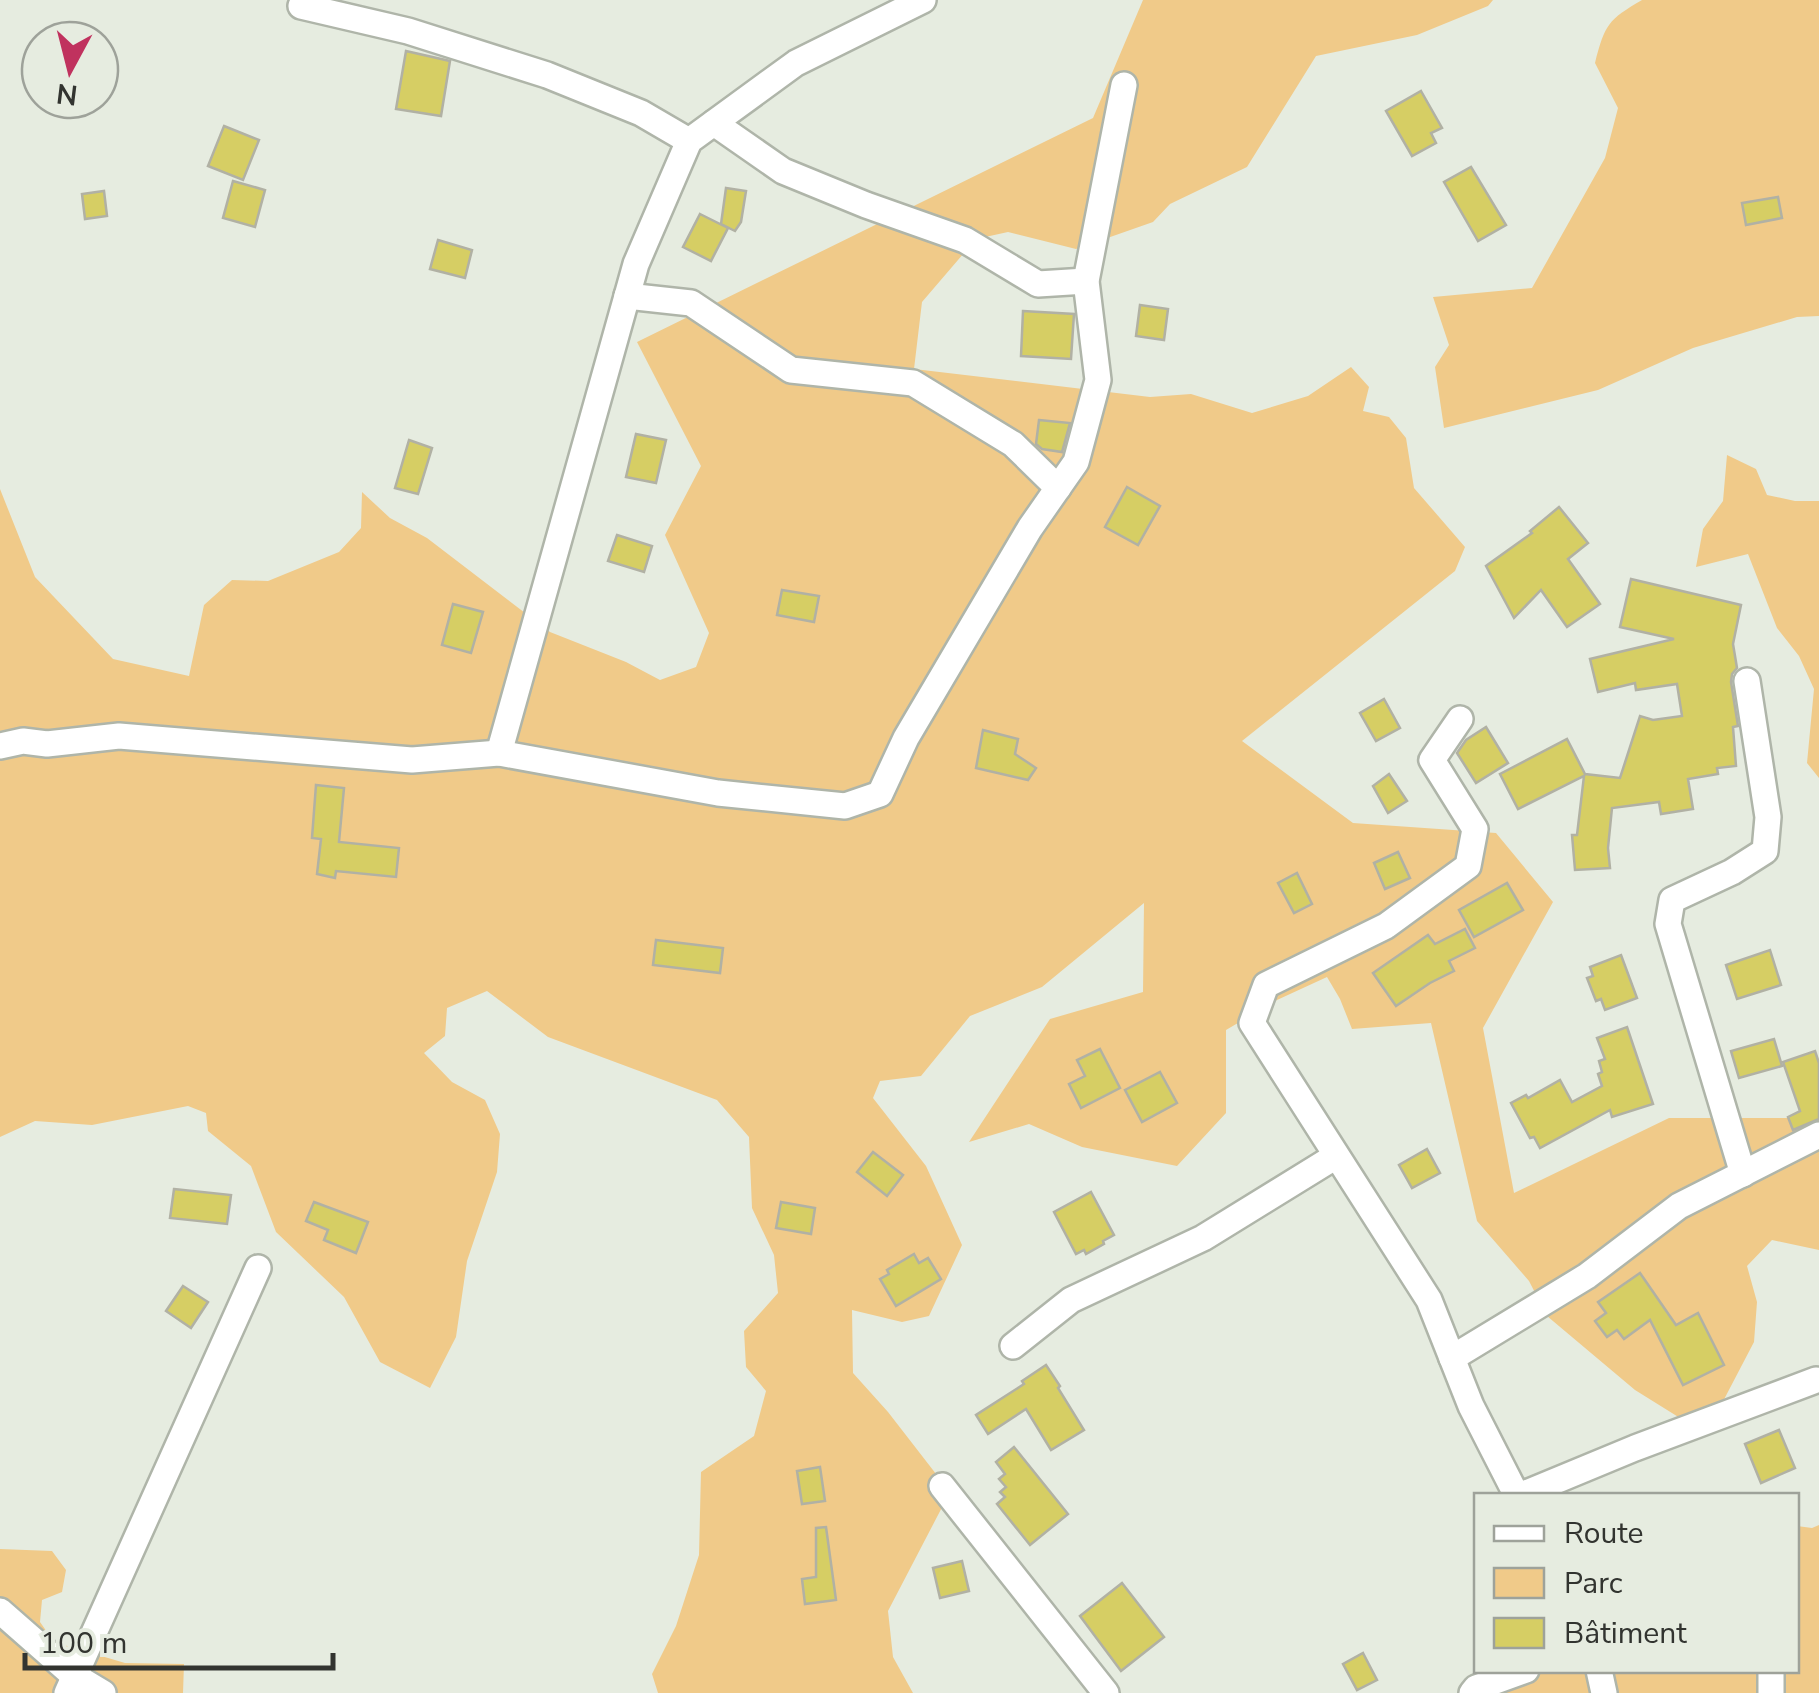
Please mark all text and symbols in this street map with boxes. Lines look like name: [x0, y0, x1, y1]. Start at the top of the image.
north arrow: [20, 20, 120, 120]
text: N: [54, 74, 80, 114]
legend: [1474, 1493, 1799, 1673]
text: Route: [1564, 1513, 1644, 1554]
text: Parc: [1564, 1563, 1623, 1604]
scale bar: [25, 1608, 332, 1670]
text: Bâtiment: [1564, 1613, 1687, 1654]
text: 100 m: [40, 1623, 127, 1664]

